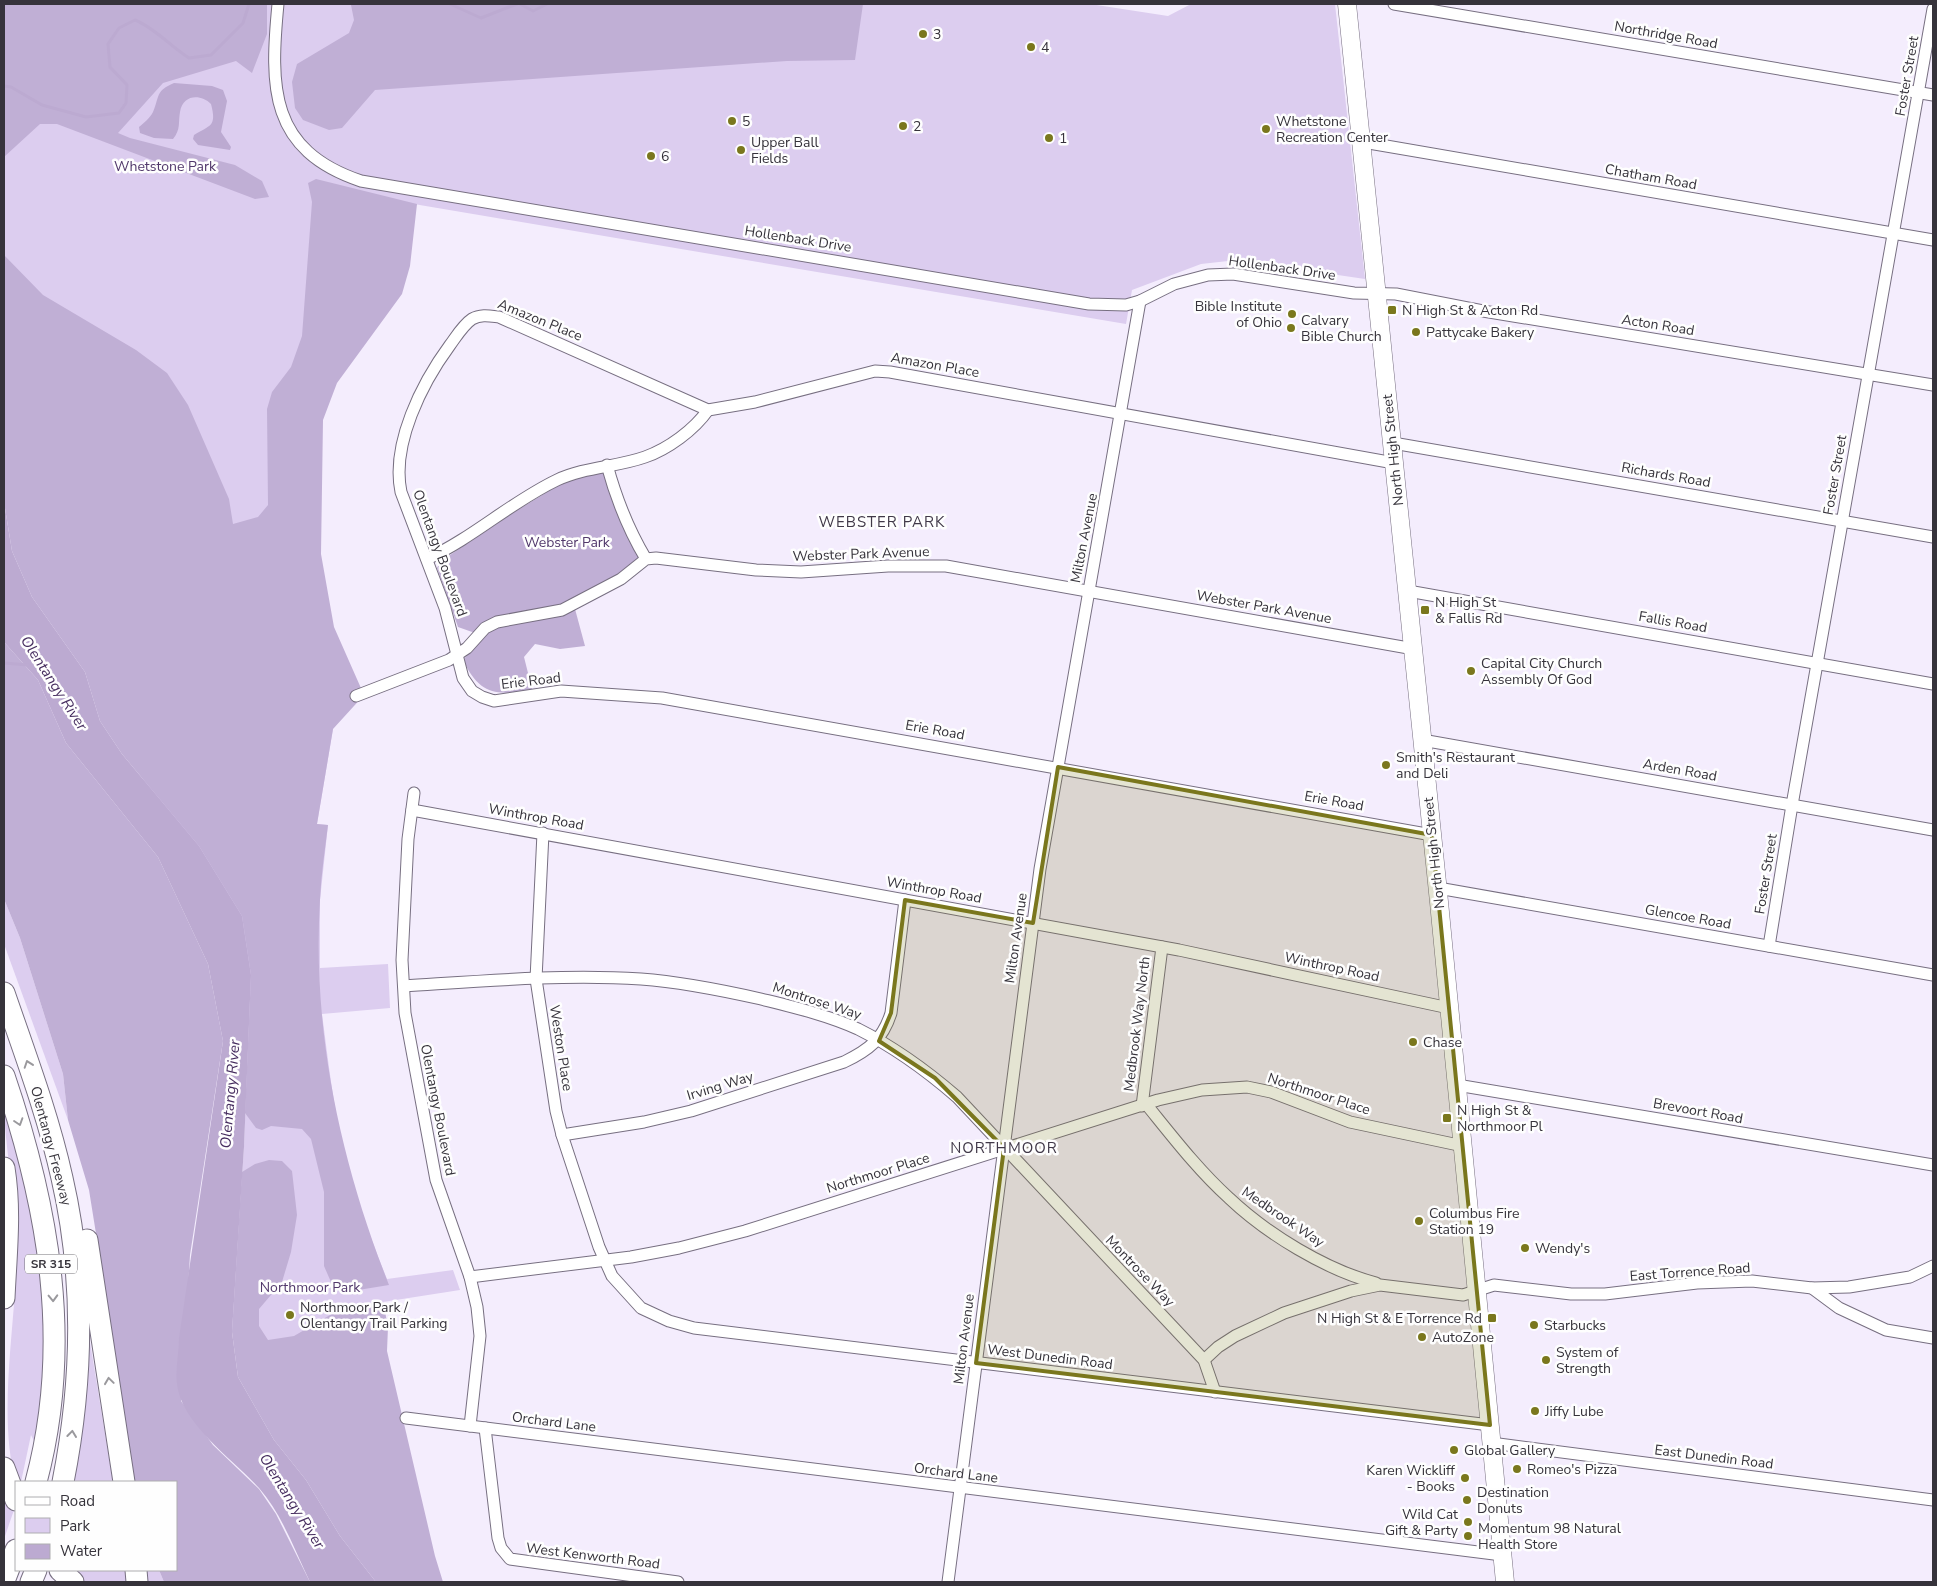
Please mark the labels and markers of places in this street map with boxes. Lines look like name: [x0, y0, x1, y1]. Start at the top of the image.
place label: 3: [933, 25, 941, 44]
marker: 3: [917, 28, 929, 40]
place label: 4: [1041, 38, 1049, 57]
marker: 4: [1025, 41, 1037, 53]
place label: 5: [742, 112, 750, 131]
place label: Whetstone Recreation Center: [1276, 112, 1388, 147]
marker: 5: [726, 115, 738, 127]
place label: 2: [913, 117, 921, 136]
marker: 2: [897, 120, 909, 132]
marker: Whetstone Recreation Center: [1260, 123, 1272, 135]
place label: 1: [1059, 129, 1067, 148]
marker: 1: [1043, 132, 1055, 144]
place label: Upper Ball Fields: [751, 133, 820, 168]
marker: Upper Ball Fields: [735, 144, 747, 156]
place label: 6: [661, 147, 669, 166]
marker: 6: [645, 150, 657, 162]
place label: Bible Institute of Ohio: [1195, 297, 1282, 332]
place label: N High St & Acton Rd: [1402, 301, 1538, 320]
marker: N High St & Acton Rd: [1386, 304, 1398, 316]
marker: Bible Institute of Ohio: [1286, 308, 1298, 320]
place label: Calvary Bible Church: [1301, 311, 1382, 346]
marker: Calvary Bible Church: [1285, 322, 1297, 334]
place label: Pattycake Bakery: [1426, 323, 1535, 342]
marker: Pattycake Bakery: [1410, 326, 1422, 338]
place label: N High St & Fallis Rd: [1435, 593, 1502, 628]
marker: N High St & Fallis Rd: [1419, 604, 1431, 616]
place label: Capital City Church Assembly Of God: [1481, 654, 1602, 689]
marker: Capital City Church Assembly Of God: [1465, 665, 1477, 677]
place label: Smith's Restaurant and Deli: [1396, 748, 1515, 783]
marker: Smith's Restaurant and Deli: [1380, 759, 1392, 771]
place label: Chase: [1423, 1033, 1462, 1052]
marker: Chase: [1407, 1036, 1419, 1048]
place label: N High St & Northmoor Pl: [1457, 1101, 1543, 1136]
marker: N High St & Northmoor Pl: [1441, 1112, 1453, 1124]
place label: Columbus Fire Station 19: [1429, 1204, 1519, 1239]
marker: Columbus Fire Station 19: [1413, 1215, 1425, 1227]
place label: Wendy's: [1535, 1239, 1590, 1258]
marker: Wendy's: [1519, 1242, 1531, 1254]
place label: Northmoor Park / Olentangy Trail Parking: [300, 1298, 448, 1333]
marker: Northmoor Park / Olentangy Trail Parking: [284, 1309, 296, 1321]
place label: N High St & E Torrence Rd: [1317, 1309, 1482, 1328]
marker: N High St & E Torrence Rd: [1486, 1312, 1498, 1324]
place label: Starbucks: [1544, 1316, 1606, 1335]
marker: Starbucks: [1528, 1319, 1540, 1331]
place label: AutoZone: [1432, 1328, 1494, 1347]
marker: AutoZone: [1416, 1331, 1428, 1343]
place label: System of Strength: [1556, 1343, 1619, 1378]
marker: System of Strength: [1540, 1354, 1552, 1366]
place label: Jiffy Lube: [1544, 1402, 1604, 1421]
marker: Jiffy Lube: [1529, 1405, 1541, 1417]
place label: Global Gallery: [1464, 1441, 1556, 1460]
marker: Global Gallery: [1448, 1444, 1460, 1456]
place label: Romeo's Pizza: [1527, 1460, 1617, 1479]
place label: Karen Wickliff - Books: [1366, 1461, 1455, 1496]
marker: Romeo's Pizza: [1511, 1463, 1523, 1475]
marker: Karen Wickliff - Books: [1459, 1472, 1471, 1484]
place label: Destination Donuts: [1477, 1483, 1549, 1518]
marker: Destination Donuts: [1461, 1494, 1473, 1506]
place label: Wild Cat Gift & Party: [1385, 1505, 1459, 1540]
marker: Wild Cat Gift & Party: [1462, 1516, 1474, 1528]
place label: Momentum 98 Natural Health Store: [1478, 1519, 1622, 1554]
marker: Momentum 98 Natural Health Store: [1462, 1530, 1474, 1542]

